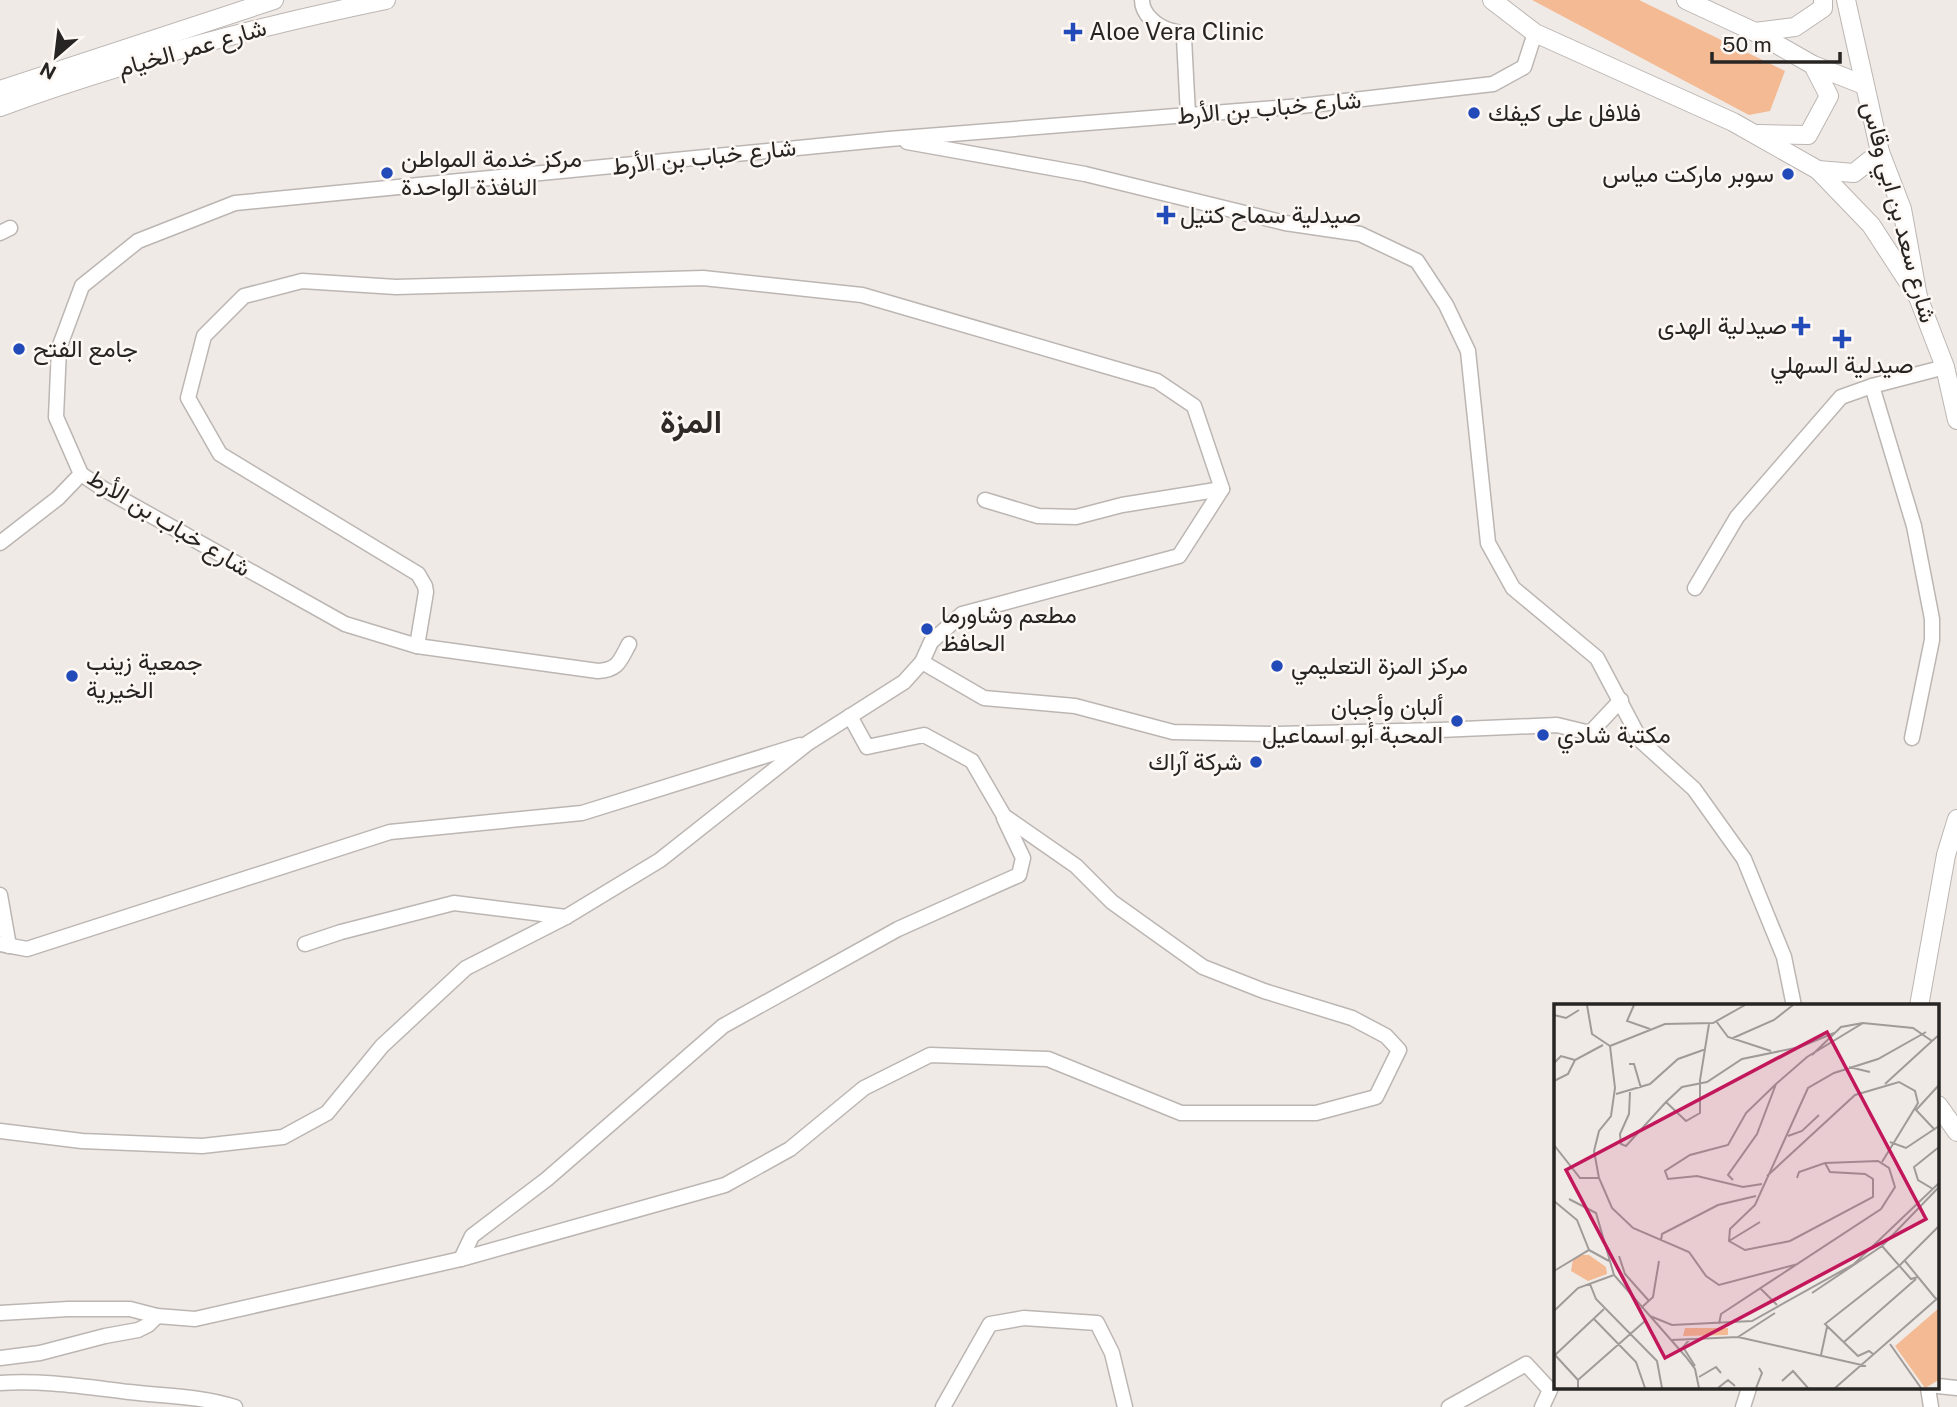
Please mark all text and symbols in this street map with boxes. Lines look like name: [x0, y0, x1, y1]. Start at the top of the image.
street label: شارع عمر الخيام: [114, 12, 270, 85]
place label: Aloe Vera Clinic: [1089, 17, 1264, 45]
north arrow: [21, 21, 91, 91]
scale bar: [1712, 21, 1840, 65]
marker: Aloe Vera Clinic: [1063, 22, 1083, 42]
text: 50 m: [1722, 32, 1772, 57]
text: N: [36, 58, 60, 84]
street label: شارع خباب بن الأرط: [1175, 85, 1363, 132]
place label: فلافل على كيفك: [1488, 98, 1641, 127]
street label: شارع سعد بن ابي وقاس: [1851, 98, 1943, 327]
marker: فلافل على كيفك: [1466, 105, 1482, 121]
street label: شارع خباب بن الأرط: [610, 132, 798, 183]
place label: مركز خدمة المواطن النافذة الواحدة: [401, 144, 582, 202]
place label: سوبر ماركت مياس: [1602, 159, 1774, 189]
marker: مركز خدمة المواطن النافذة الواحدة: [379, 165, 395, 181]
marker: سوبر ماركت مياس: [1780, 166, 1796, 182]
place label: صيدلية سماح كتيل: [1180, 200, 1361, 231]
marker: صيدلية سماح كتيل: [1158, 207, 1174, 223]
place label: صيدلية الهدى: [1657, 311, 1787, 341]
marker: صيدلية الهدى: [1793, 318, 1809, 334]
marker: صيدلية السهلي: [1834, 331, 1850, 347]
place label: جامع الفتح: [33, 334, 138, 366]
marker: جامع الفتح: [11, 341, 27, 357]
place label: صيدلية السهلي: [1770, 350, 1914, 384]
district label: المزة: [660, 403, 722, 442]
street label: شارع خباب بن الأرط: [81, 462, 256, 584]
place label: مطعم وشاورما الحافظ: [941, 600, 1077, 656]
marker: مطعم وشاورما الحافظ: [919, 621, 935, 637]
place label: جمعية زينب الخيرية: [86, 647, 203, 705]
place label: مركز المزة التعليمي: [1291, 651, 1468, 685]
marker: مركز المزة التعليمي: [1269, 658, 1285, 674]
marker: جمعية زينب الخيرية: [64, 668, 80, 684]
place label: ألبان وأجبان المحبة أبو اسماعيل: [1262, 692, 1443, 750]
marker: ألبان وأجبان المحبة أبو اسماعيل: [1449, 713, 1465, 729]
place label: مكتبة شادي: [1557, 720, 1671, 754]
marker: مكتبة شادي: [1535, 727, 1551, 743]
place label: شركة آراك: [1148, 747, 1242, 777]
marker: شركة آراك: [1248, 754, 1264, 770]
inset map: [1554, 1004, 1940, 1390]

